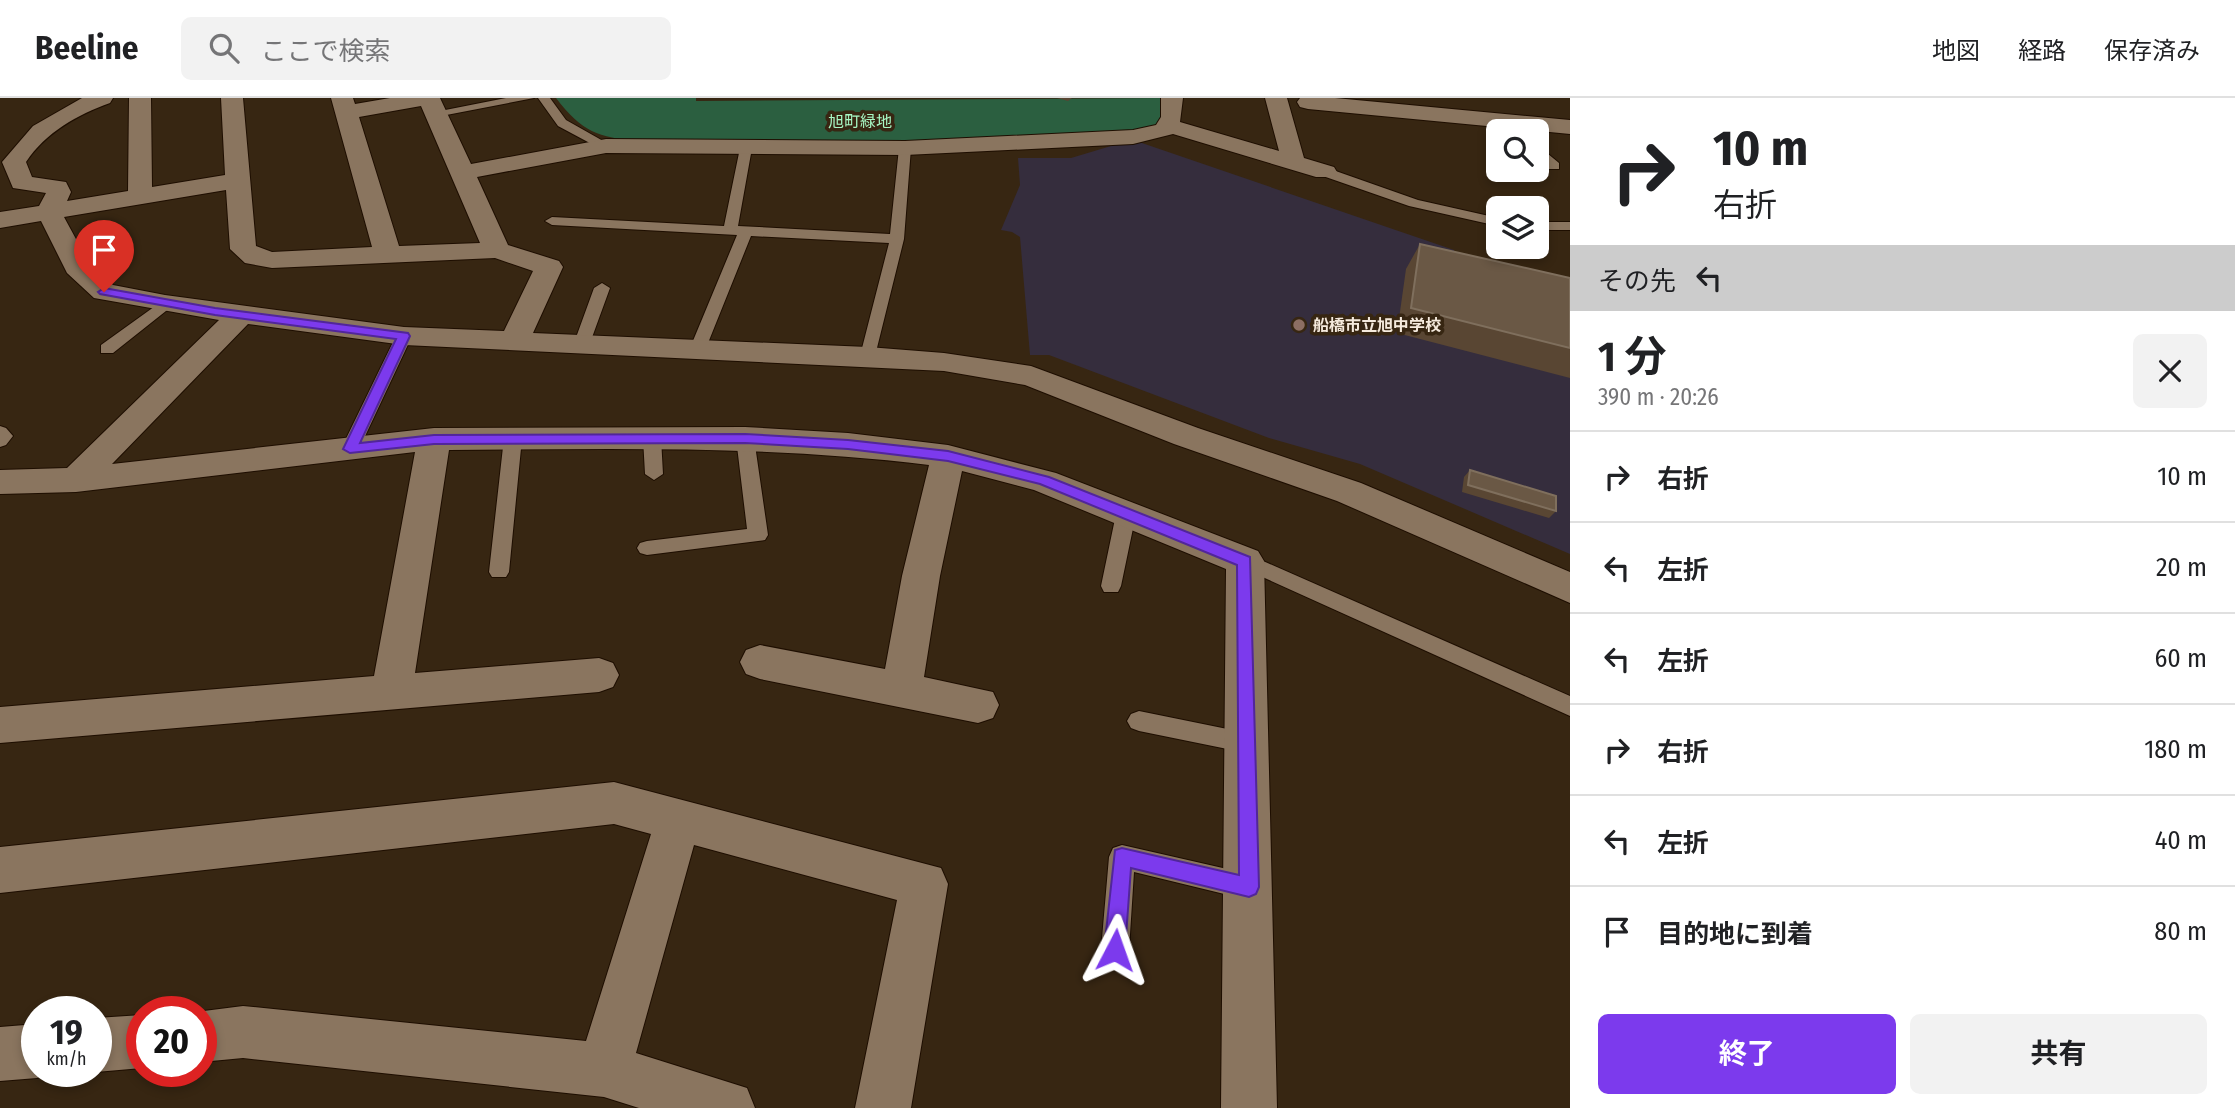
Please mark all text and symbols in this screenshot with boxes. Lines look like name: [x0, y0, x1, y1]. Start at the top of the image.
search box: [181, 17, 671, 80]
text: Beeline: [35, 28, 139, 68]
icon: search: [205, 29, 243, 67]
text: ここで検索: [261, 36, 391, 67]
text: 地図: [1932, 37, 1980, 65]
text: 経路: [2018, 37, 2066, 65]
text: 保存済み: [2104, 37, 2200, 65]
park label: 旭町緑地: [828, 112, 892, 131]
map controls: [1486, 119, 1549, 259]
button: search: [1486, 119, 1549, 182]
text: 10 m: [1713, 119, 1808, 178]
icon: right: [1598, 126, 1689, 217]
text: 右折: [1713, 186, 1777, 224]
button: layers: [1486, 196, 1549, 259]
pin: [74, 220, 134, 292]
icon: arrive: [85, 231, 123, 269]
icon: left: [1690, 259, 1728, 297]
text: その先: [1598, 266, 1676, 297]
place label: 船橋市立旭中学校: [1313, 316, 1441, 335]
marker: 船橋市立旭中学校: [1291, 317, 1307, 333]
text: 1 分: [1598, 332, 1667, 382]
button: close: [2133, 334, 2207, 408]
text: 390 m · 20:26: [1598, 383, 1719, 411]
icon: right: [1598, 458, 1636, 496]
text: 10 m: [2157, 461, 2207, 492]
text: 右折: [1657, 464, 1709, 495]
icon: left: [1598, 549, 1636, 587]
text: 20 m: [2156, 552, 2207, 583]
text: 左折: [1657, 555, 1709, 586]
icon: left: [1598, 640, 1636, 678]
text: 60 m: [2154, 643, 2207, 674]
text: 左折: [1657, 646, 1709, 677]
icon: right: [1598, 731, 1636, 769]
text: 180 m: [2144, 734, 2207, 765]
text: 右折: [1657, 737, 1709, 768]
icon: left: [1598, 822, 1636, 860]
text: 40 m: [2155, 825, 2207, 856]
text: 左折: [1657, 828, 1709, 859]
position arrow: [1078, 913, 1152, 987]
icon: arrive: [1598, 913, 1636, 951]
text: 80 m: [2154, 916, 2207, 947]
text: 目的地に到着: [1657, 919, 1813, 950]
speed limit sign: 20: [126, 996, 217, 1087]
text: 19: [50, 1011, 83, 1053]
button: 終了: [1598, 1014, 1896, 1094]
button: 共有: [1910, 1014, 2207, 1094]
text: km/h: [46, 1048, 87, 1070]

